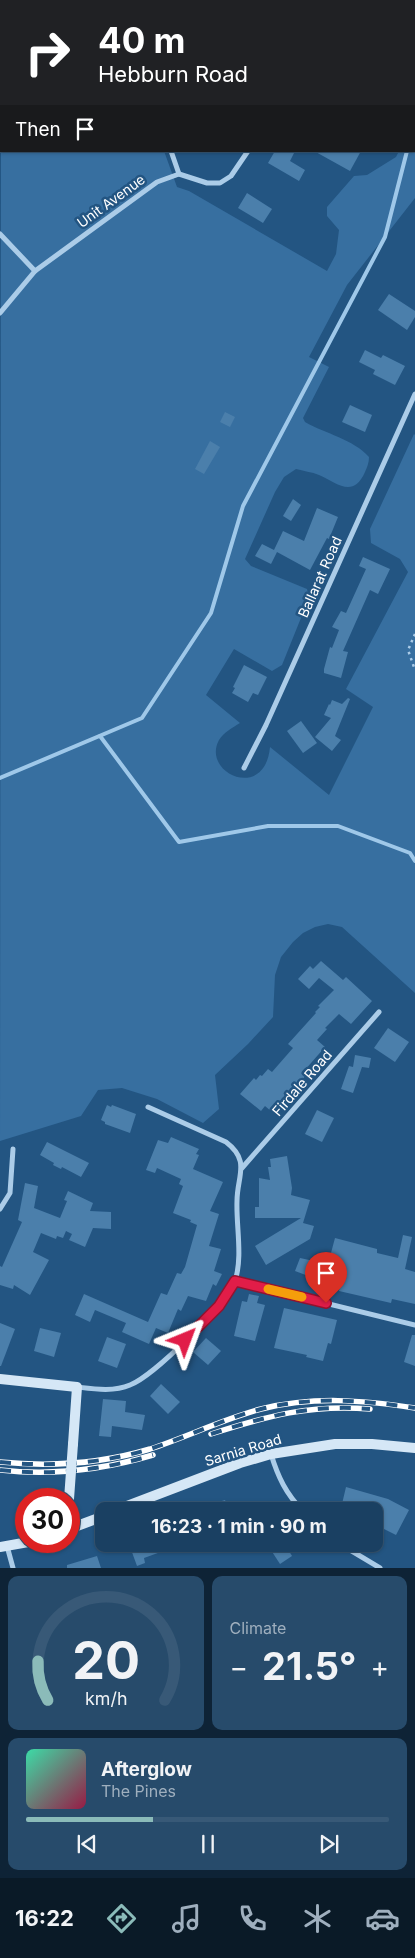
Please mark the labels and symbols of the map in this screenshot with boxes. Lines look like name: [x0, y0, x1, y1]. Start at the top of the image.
street label: Unit Avenue: [73, 170, 148, 231]
street label: Ballarat Road: [294, 534, 345, 620]
street label: Firdale Road: [268, 1046, 335, 1119]
pin: [305, 1252, 347, 1303]
position arrow: [158, 1313, 210, 1365]
street label: Sarnia Road: [202, 1430, 283, 1469]
speed limit sign: 30: [15, 1488, 80, 1553]

